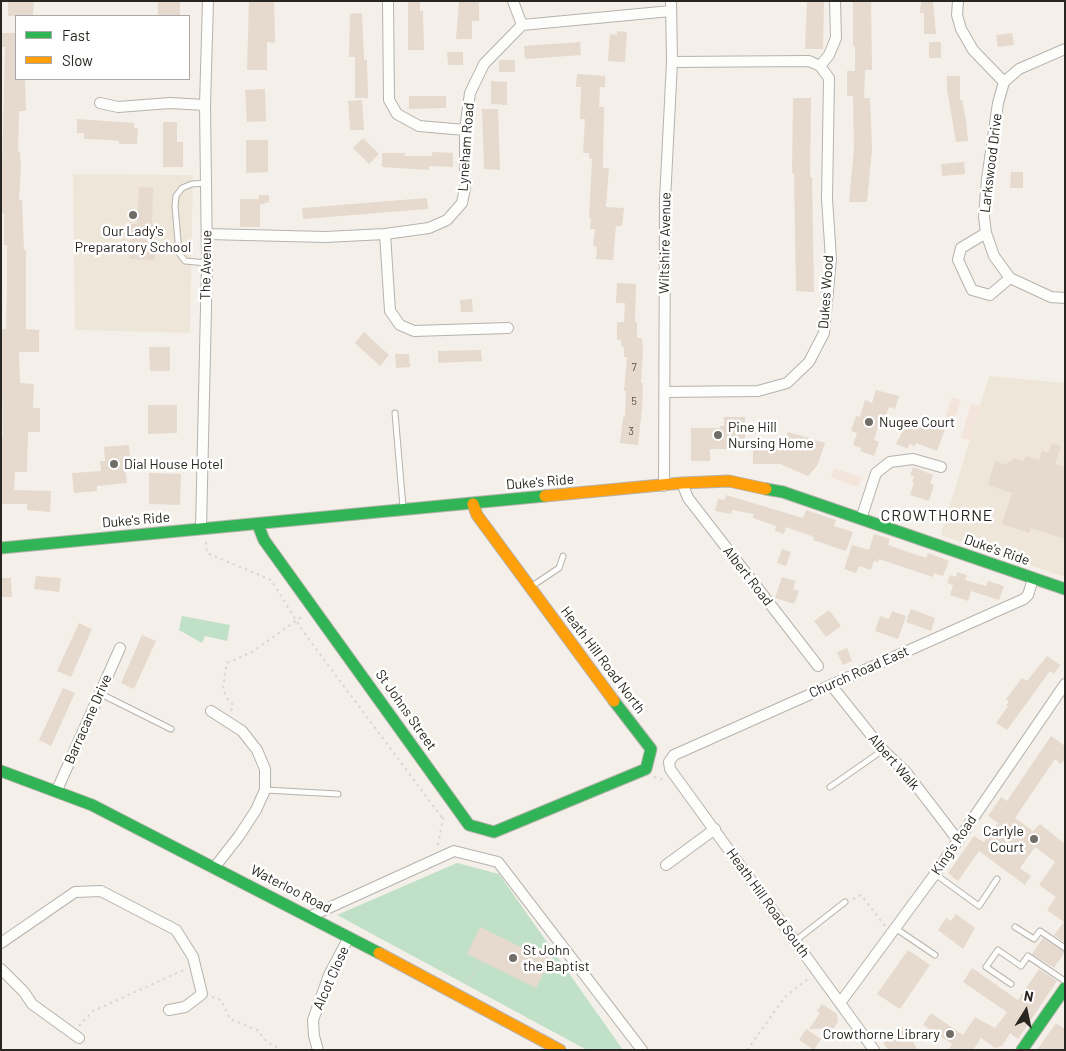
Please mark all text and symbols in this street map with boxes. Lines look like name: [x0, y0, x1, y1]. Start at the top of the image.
legend: [15, 15, 190, 80]
text: Fast: [62, 26, 90, 44]
text: Slow: [62, 51, 93, 69]
street label: Lyneham Road: [455, 102, 477, 192]
street label: Larkswood Drive: [977, 112, 1005, 214]
street label: Wiltshire Avenue: [656, 192, 674, 294]
marker: Our Lady's Preparatory School: [127, 209, 139, 221]
place label: Our Lady's Preparatory School: [75, 223, 191, 256]
street label: The Avenue: [197, 230, 215, 300]
street label: Dukes Wood: [815, 254, 837, 330]
house number: 7: [631, 360, 637, 374]
house number: 5: [631, 394, 637, 408]
place label: Nugee Court: [879, 414, 955, 430]
marker: Nugee Court: [863, 416, 875, 428]
place label: Pine Hill Nursing Home: [728, 419, 814, 452]
house number: 3: [628, 424, 634, 438]
marker: Pine Hill Nursing Home: [712, 429, 724, 441]
place label: Dial House Hotel: [124, 456, 223, 472]
marker: Dial House Hotel: [108, 458, 120, 470]
street label: Duke's Ride: [505, 471, 575, 493]
district label: CROWTHORNE: [879, 506, 995, 526]
street label: Duke's Ride: [101, 509, 171, 531]
street label: Duke's Ride: [962, 531, 1032, 569]
street label: Albert Road: [720, 543, 776, 609]
street label: Heath Hill Road North: [557, 603, 649, 717]
street label: Church Road East: [807, 642, 911, 702]
street label: St Johns Street: [372, 666, 440, 754]
street label: Barracane Drive: [61, 672, 115, 766]
street label: Albert Walk: [865, 730, 923, 794]
street label: King's Road: [928, 812, 980, 878]
place label: Carlyle Court: [983, 823, 1024, 856]
marker: Carlyle Court: [1028, 833, 1040, 845]
street label: Heath Hill Road South: [723, 845, 813, 961]
street label: Waterloo Road: [248, 861, 334, 917]
place label: St John the Baptist: [523, 942, 590, 974]
street label: Alcot Close: [310, 944, 352, 1012]
marker: St John the Baptist: [507, 952, 519, 964]
north arrow: [1001, 986, 1051, 1036]
text: N: [1023, 987, 1035, 1005]
place label: Crowthorne Library: [823, 1026, 940, 1042]
marker: Crowthorne Library: [944, 1028, 956, 1040]

